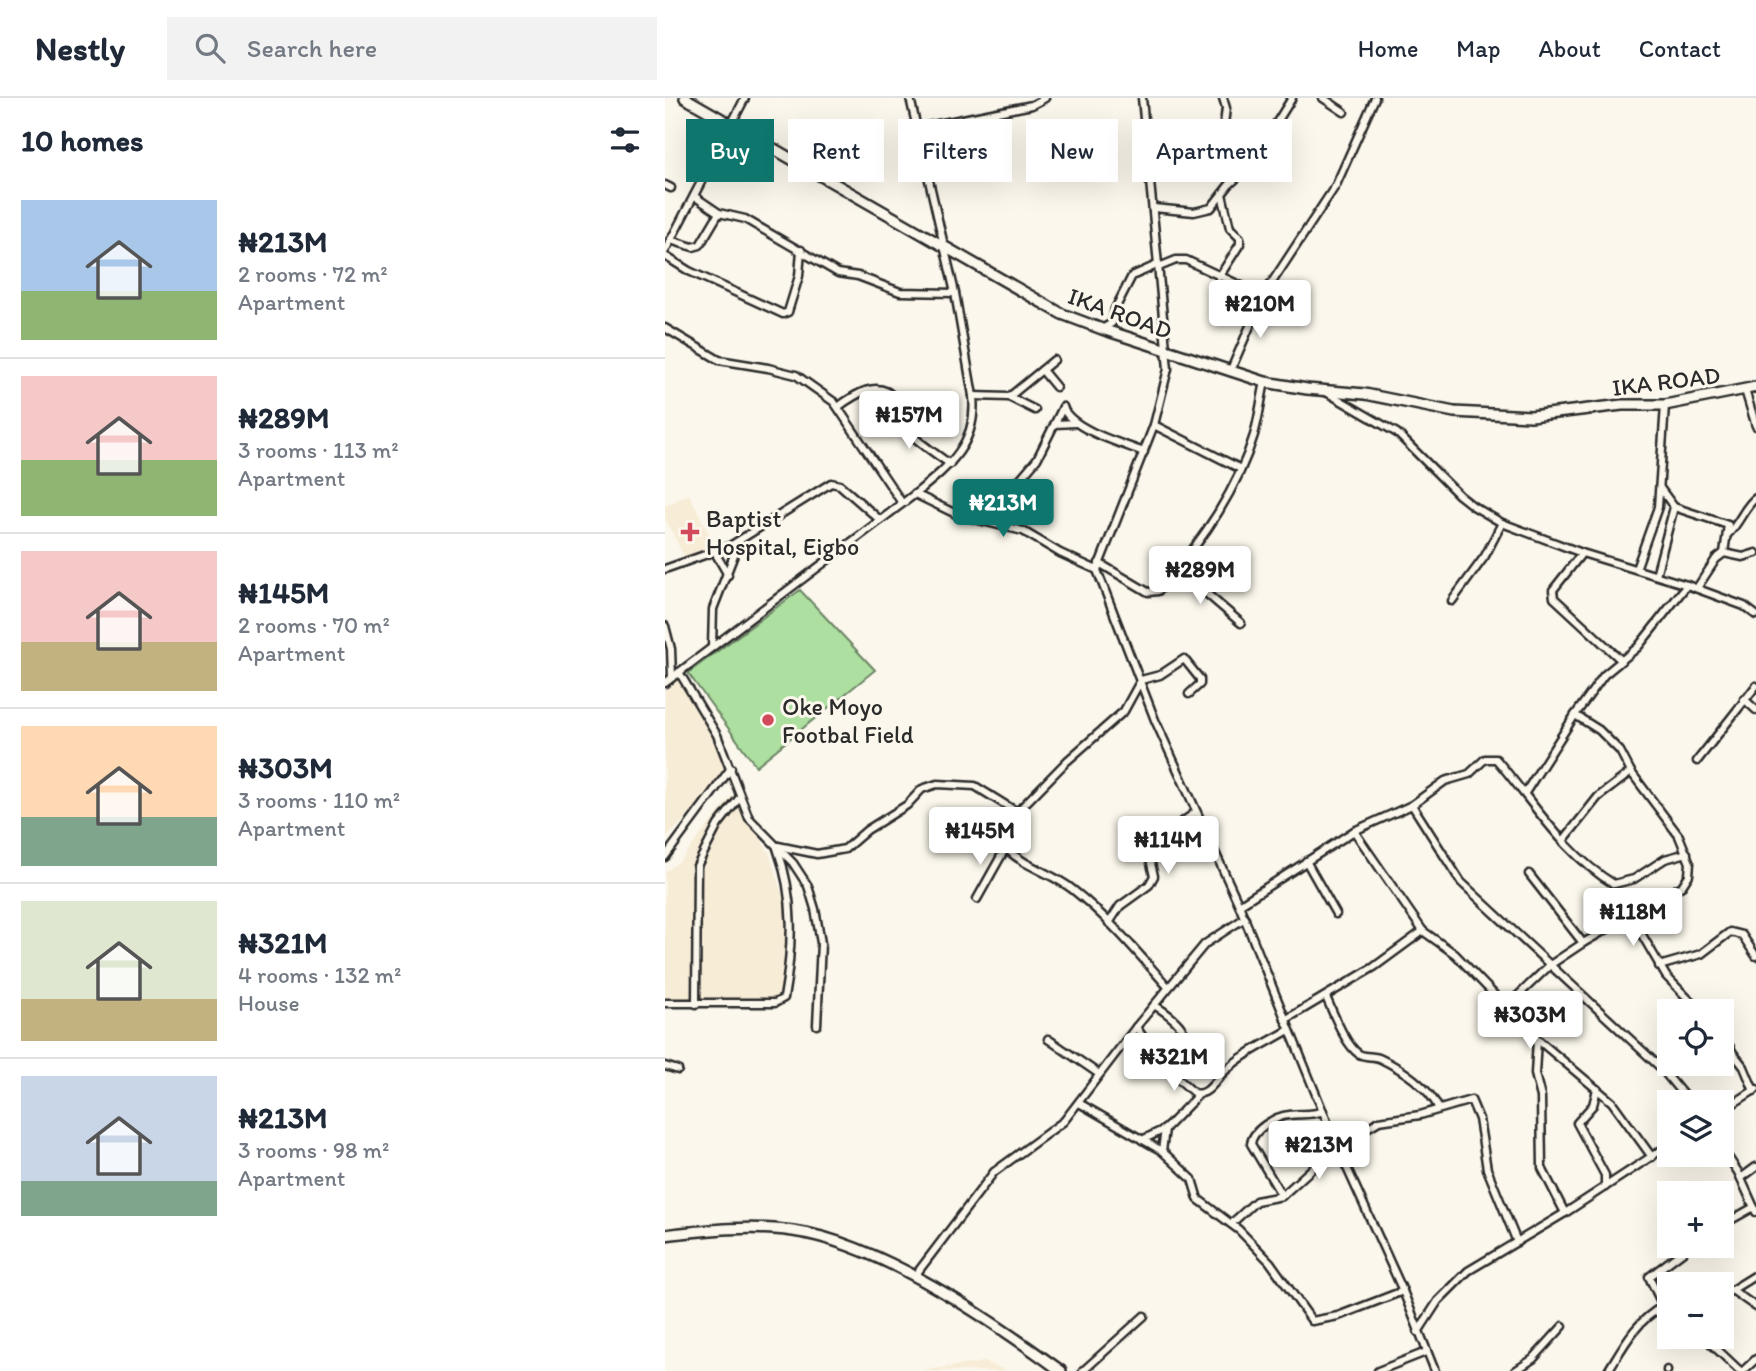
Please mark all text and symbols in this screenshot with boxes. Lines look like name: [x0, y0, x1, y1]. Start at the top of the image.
search box: [167, 17, 657, 80]
text: Nestly: [35, 29, 125, 68]
icon: search: [191, 29, 229, 67]
text: Search here: [247, 32, 377, 64]
text: Home: [1358, 34, 1418, 63]
text: Map: [1456, 34, 1500, 63]
text: About: [1538, 34, 1601, 63]
text: Contact: [1639, 34, 1721, 63]
chip: Buy: [686, 119, 774, 182]
chip: Rent: [788, 119, 884, 182]
chip: Filters: [898, 119, 1012, 182]
chip: New: [1026, 119, 1118, 182]
chip: Apartment: [1132, 119, 1292, 182]
icon: filters: [606, 121, 644, 159]
text: 10 homes: [21, 122, 144, 159]
text: ₦213M: [238, 223, 328, 260]
icon: home: [77, 228, 161, 312]
text: 2 rooms · 72 m²: [238, 260, 388, 288]
pin: ₦210M: [1211, 280, 1309, 340]
street label: IKA ROAD: [1064, 281, 1176, 345]
text: Apartment: [238, 288, 345, 316]
text: ₦210M: [1225, 289, 1295, 317]
street label: IKA ROAD: [1610, 360, 1722, 402]
pin: ₦157M: [860, 392, 958, 451]
text: ₦289M: [238, 399, 330, 436]
text: ₦157M: [875, 400, 943, 428]
icon: home: [77, 404, 161, 488]
text: 3 rooms · 113 m²: [238, 436, 399, 464]
text: Apartment: [238, 464, 345, 492]
pin: ₦213M: [954, 480, 1052, 539]
text: ₦213M: [969, 488, 1037, 516]
place label: Baptist Hospital, Eigbo: [706, 504, 859, 561]
marker: Baptist Hospital, Eigbo: [680, 522, 700, 542]
pin: ₦289M: [1151, 546, 1249, 606]
text: ₦289M: [1165, 555, 1235, 583]
text: ₦145M: [238, 574, 329, 611]
icon: home: [77, 579, 161, 663]
text: 2 rooms · 70 m²: [238, 611, 390, 639]
text: Apartment: [238, 639, 345, 667]
place label: Oke Moyo Footbal Field: [782, 692, 914, 749]
marker: Oke Moyo Footbal Field: [760, 712, 776, 728]
text: ₦303M: [238, 749, 333, 786]
icon: home: [77, 754, 161, 838]
text: 3 rooms · 110 m²: [238, 786, 400, 814]
pin: ₦145M: [931, 808, 1029, 867]
text: Apartment: [238, 814, 345, 842]
text: ₦145M: [945, 816, 1015, 844]
pin: ₦114M: [1119, 816, 1217, 876]
text: ₦114M: [1134, 825, 1202, 853]
pin: ₦118M: [1584, 888, 1682, 948]
text: ₦118M: [1599, 897, 1667, 925]
text: ₦321M: [238, 924, 328, 961]
icon: home: [77, 929, 161, 1013]
text: 4 rooms · 132 m²: [238, 961, 401, 989]
text: House: [238, 989, 300, 1017]
pin: ₦303M: [1481, 992, 1579, 1051]
map controls: [1657, 999, 1734, 1349]
button: locate: [1657, 999, 1734, 1076]
text: ₦303M: [1494, 1000, 1566, 1028]
pin: ₦321M: [1125, 1034, 1223, 1093]
text: ₦321M: [1140, 1042, 1208, 1070]
button: layers: [1657, 1090, 1734, 1167]
text: ₦213M: [238, 1099, 328, 1136]
icon: home: [77, 1104, 161, 1188]
pin: ₦213M: [1270, 1122, 1368, 1181]
text: ₦213M: [1285, 1130, 1353, 1158]
text: 3 rooms · 98 m²: [238, 1136, 389, 1164]
text: Apartment: [238, 1164, 345, 1192]
button: +: [1657, 1181, 1734, 1258]
button: −: [1657, 1272, 1734, 1349]

